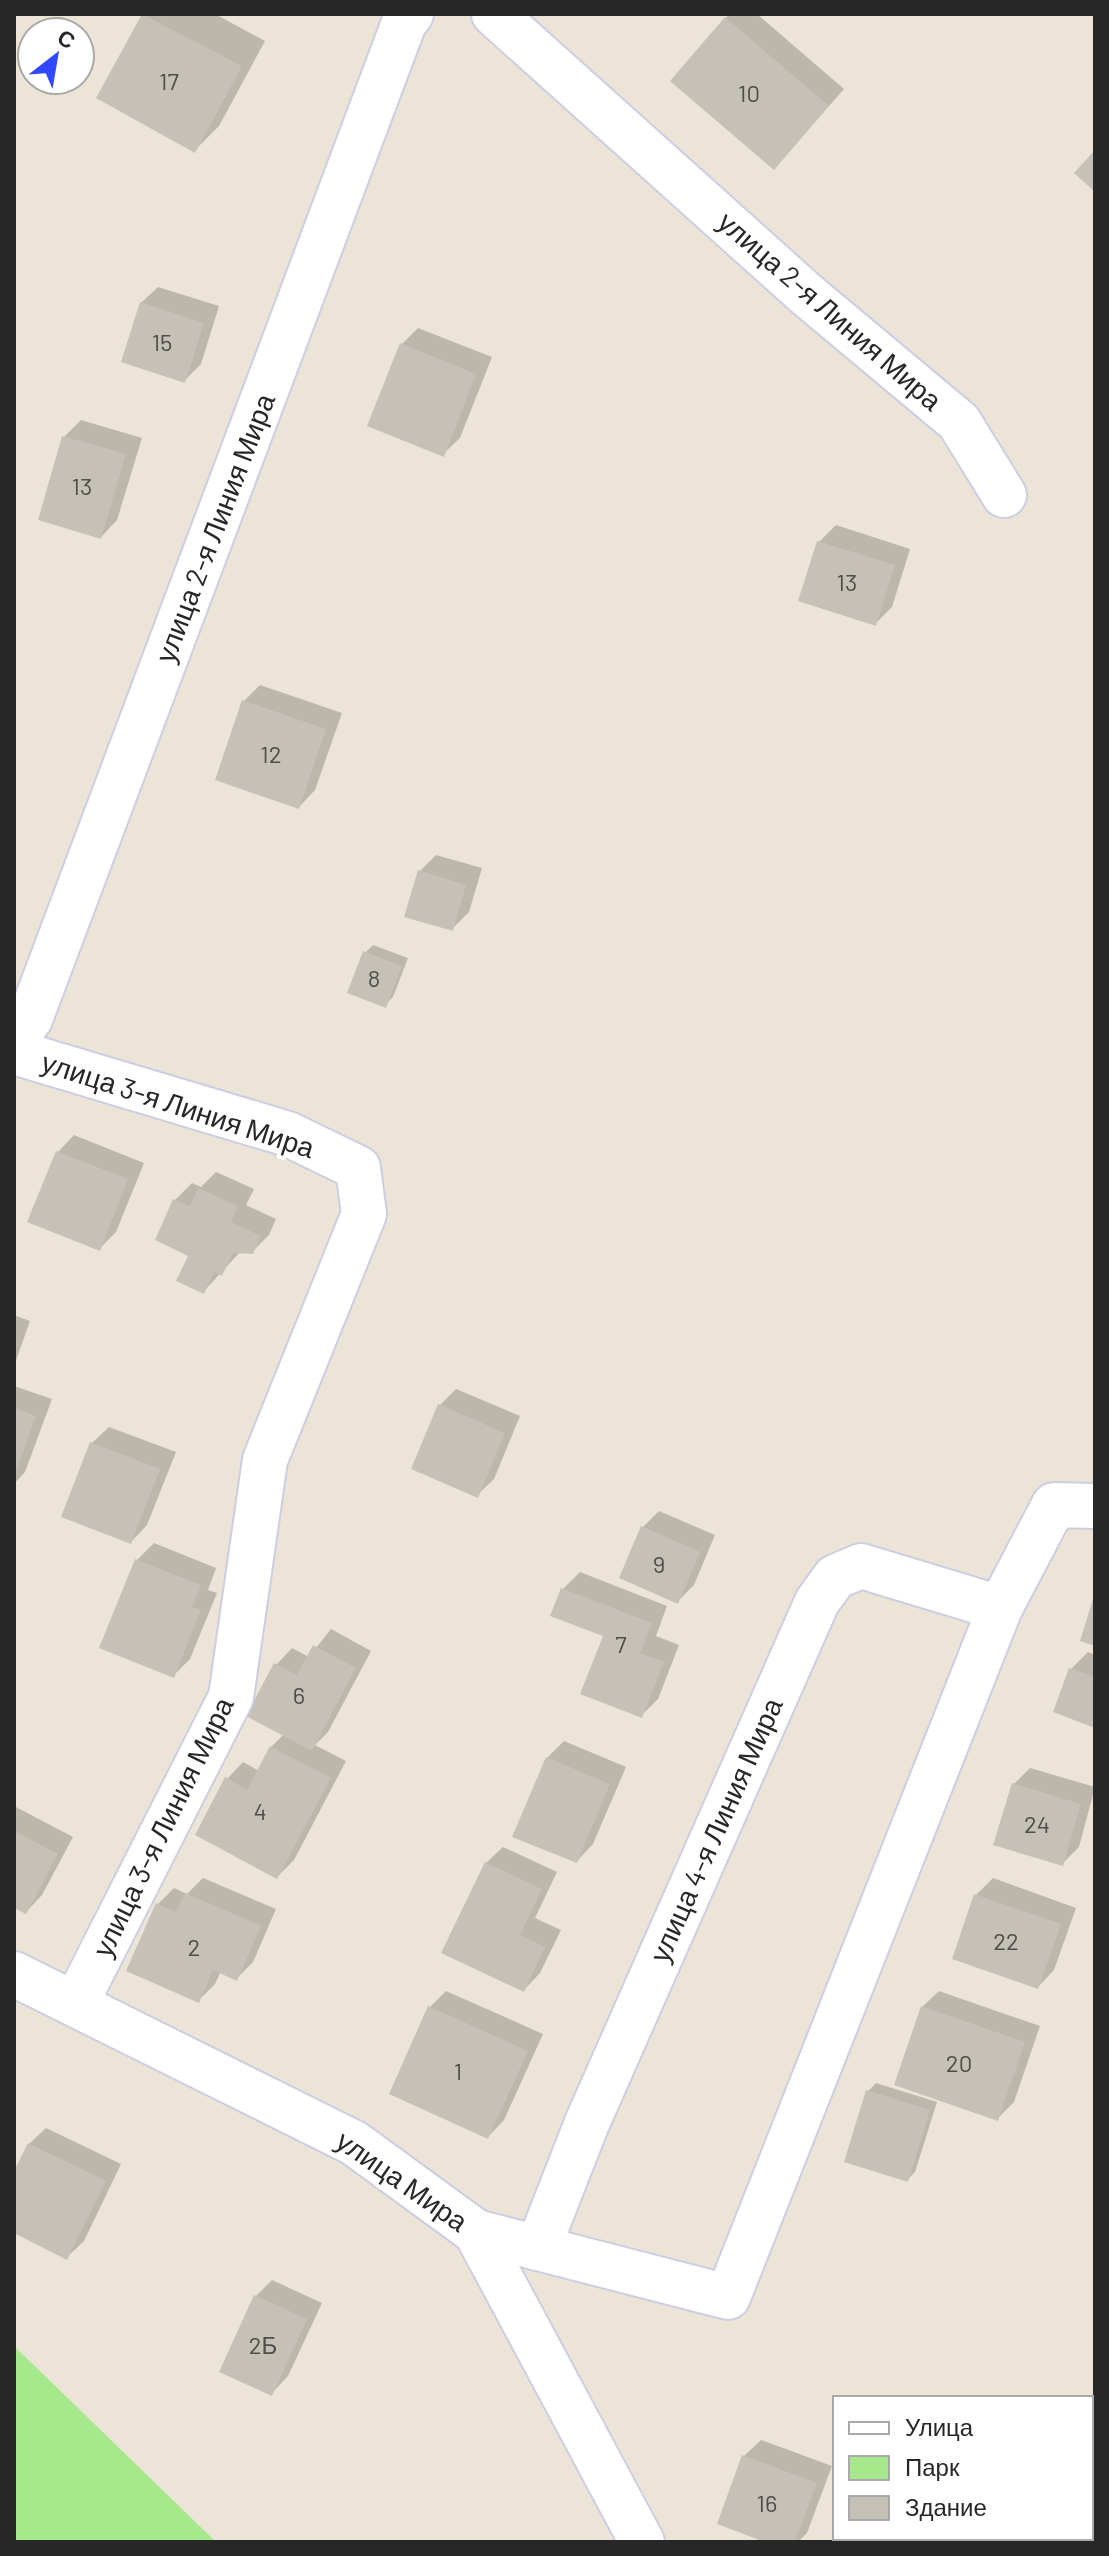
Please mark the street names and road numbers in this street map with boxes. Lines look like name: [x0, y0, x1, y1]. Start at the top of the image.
street label: улица 2-я Линия Мира: [712, 204, 950, 417]
street label: улица 2-я Линия Мира: [147, 388, 281, 667]
street label: улица 3-я Линия Мира: [38, 1044, 319, 1164]
street label: улица 3-я Линия Мира: [84, 1691, 240, 1962]
street label: улица 4-я Линия Мира: [641, 1692, 789, 1967]
street label: улица Мира: [330, 2122, 475, 2238]

